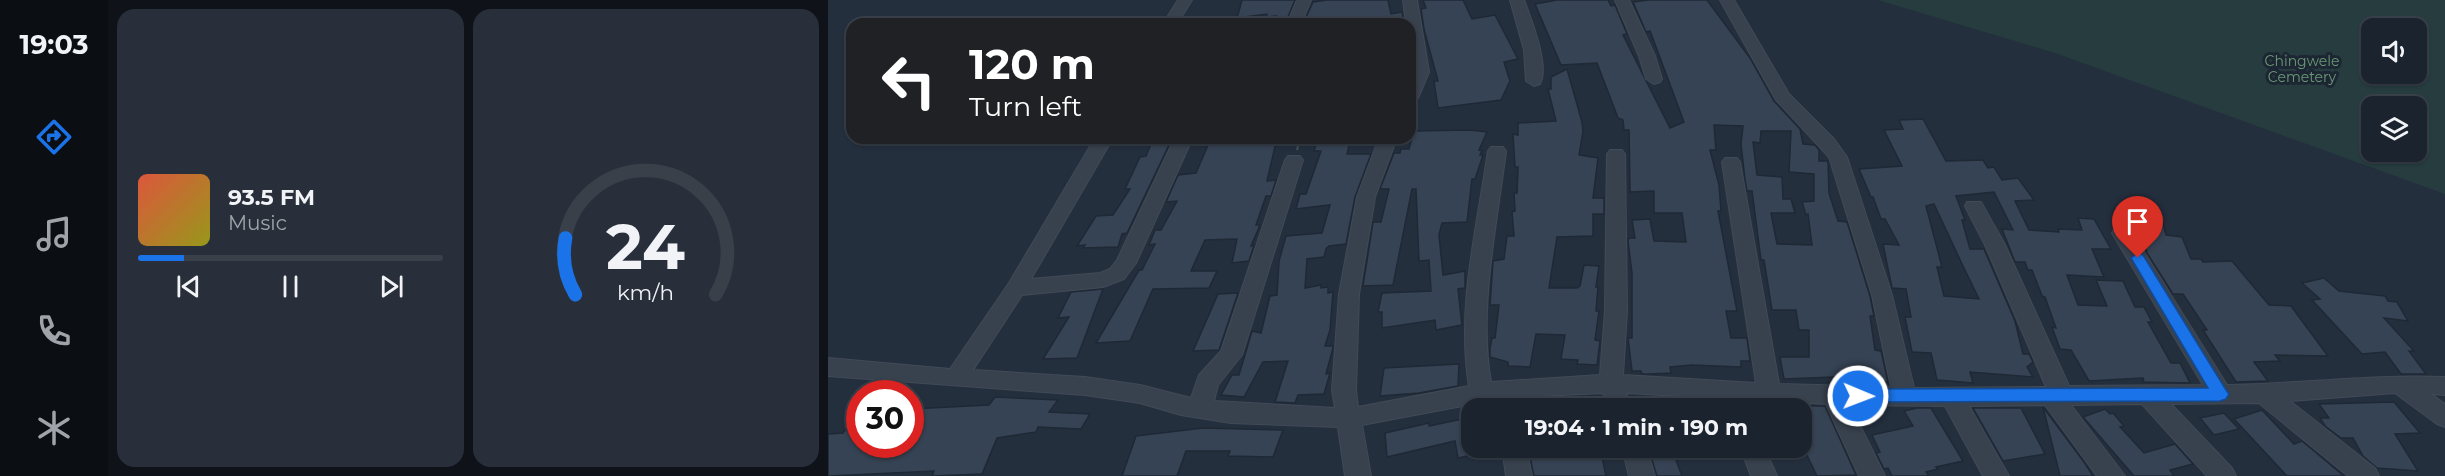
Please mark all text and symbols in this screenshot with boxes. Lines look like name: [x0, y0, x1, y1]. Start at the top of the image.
map controls: [2361, 18, 2427, 162]
button: sound: [2361, 18, 2427, 84]
text: 19:03: [20, 28, 88, 61]
text: 120 m: [969, 38, 1095, 90]
icon: left: [870, 42, 948, 120]
park label: Chingwele Cemetery: [2265, 52, 2339, 86]
text: Turn left: [969, 90, 1082, 123]
button: layers: [2361, 96, 2427, 162]
icon: directions: [33, 116, 75, 158]
text: 93.5 FM: [228, 184, 315, 211]
pin: [2112, 196, 2163, 258]
icon: arrive: [2121, 205, 2154, 238]
text: 24: [606, 209, 685, 285]
text: Music: [228, 211, 287, 235]
icon: music: [33, 213, 75, 255]
icon: previous: [172, 270, 205, 303]
icon: pause: [274, 270, 307, 303]
icon: next: [375, 270, 408, 303]
text: km/h: [617, 279, 674, 305]
icon: phone: [33, 310, 75, 352]
position arrow: [1826, 364, 1890, 428]
speed limit sign: 30: [846, 380, 924, 458]
icon: climate: [33, 407, 75, 449]
text: 19:04 · 1 min · 190 m: [1525, 414, 1748, 441]

